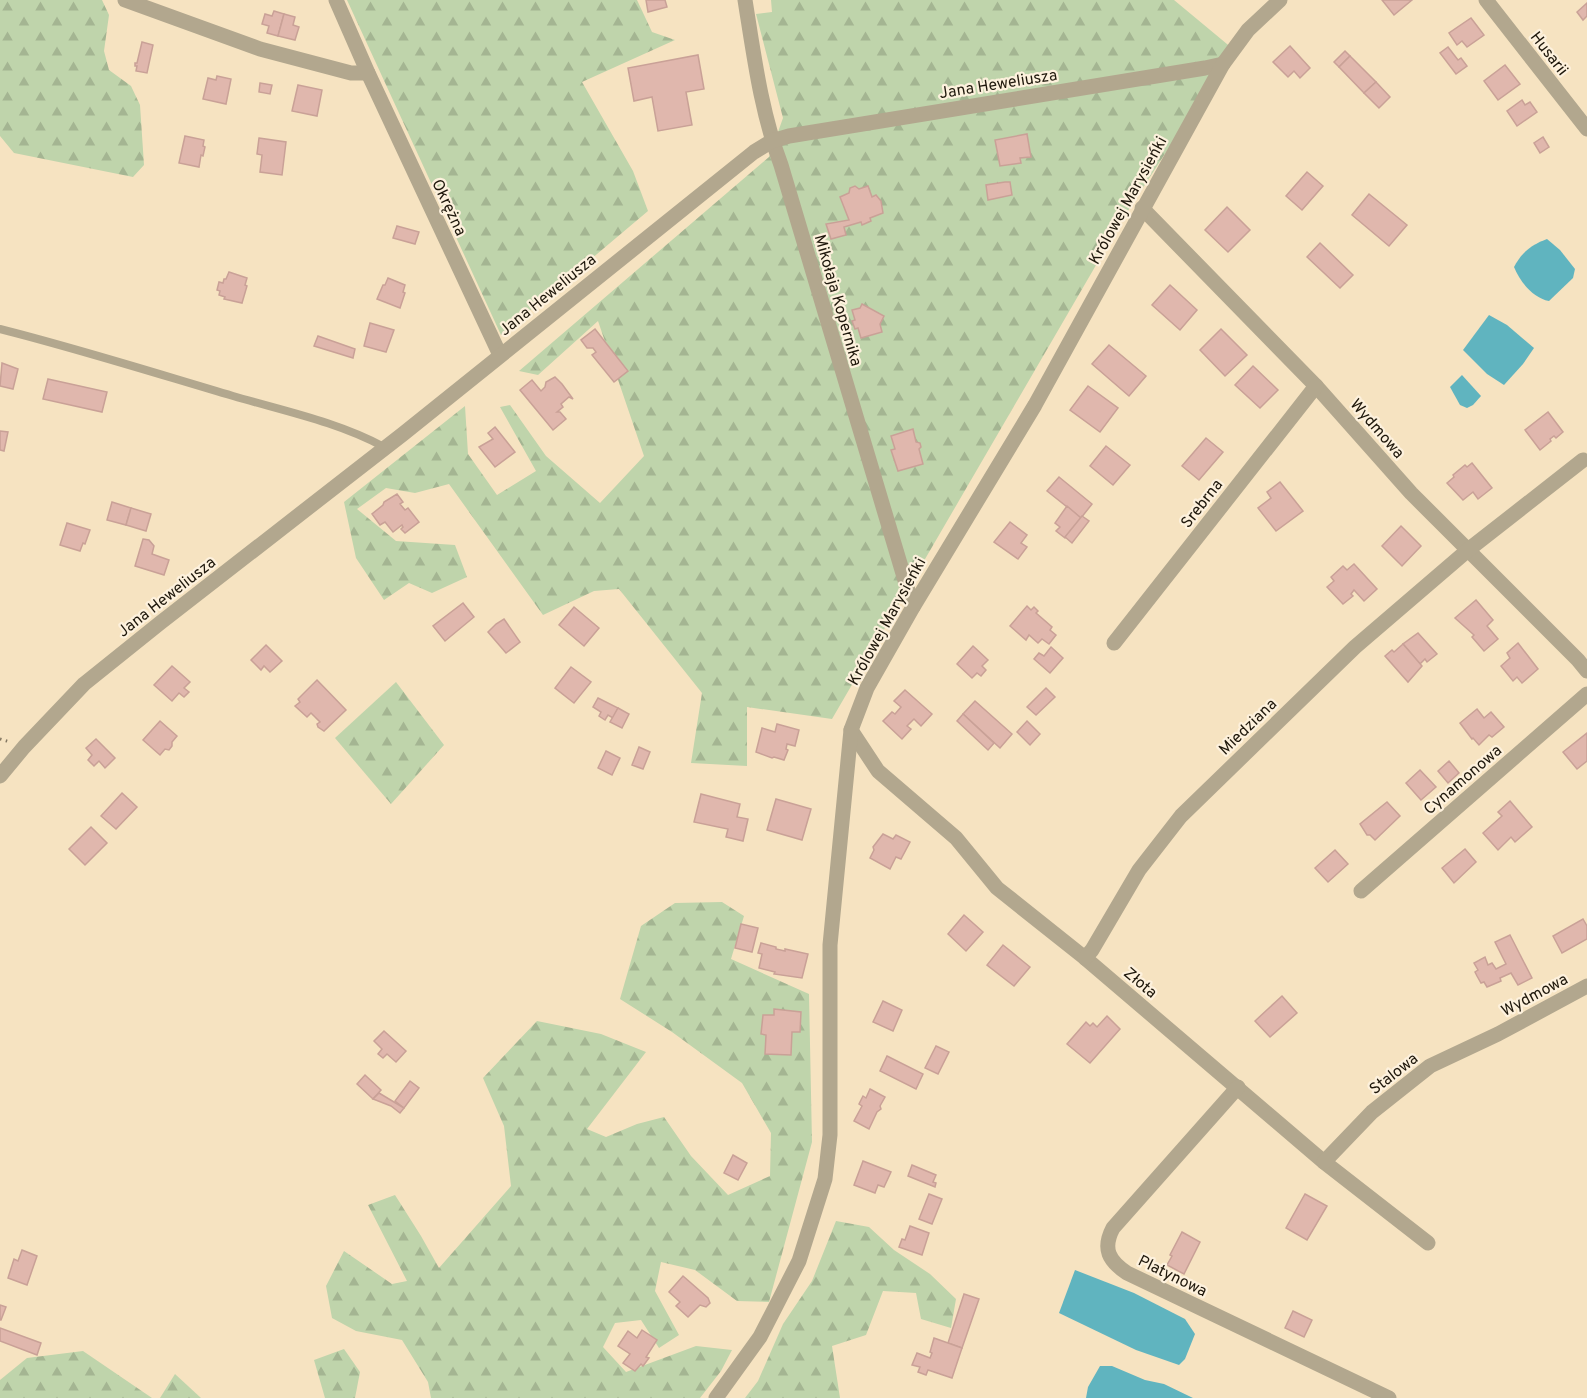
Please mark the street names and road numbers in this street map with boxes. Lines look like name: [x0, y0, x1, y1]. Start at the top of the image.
street label: Husarii: [1525, 28, 1572, 80]
street label: Jana Heweliusza: [938, 66, 1059, 104]
street label: Królowej Marysieńki: [1085, 133, 1172, 269]
street label: Okrężna: [426, 176, 470, 239]
street label: Mikołaja Kopernika: [809, 232, 865, 369]
street label: Jana Heweliusza: [496, 250, 601, 341]
street label: Wydmowa: [1345, 395, 1408, 463]
street label: Srebrna: [1177, 476, 1228, 533]
street label: Jana Heweliusza: [114, 553, 220, 642]
street label: Królowej Marysieńki: [844, 554, 931, 690]
street label: Miedziana: [1215, 695, 1282, 760]
street label: Cynamonowa: [1420, 741, 1506, 820]
street label: Złota: [1119, 964, 1161, 1003]
street label: Wydmowa: [1498, 970, 1572, 1022]
street label: Stalowa: [1366, 1049, 1423, 1100]
street label: Platynowa: [1134, 1251, 1210, 1302]

